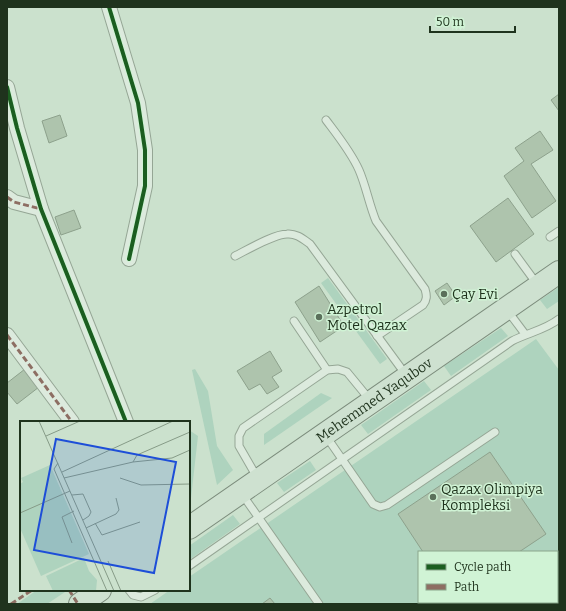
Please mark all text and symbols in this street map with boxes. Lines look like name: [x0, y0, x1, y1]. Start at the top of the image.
scale bar: [430, 8, 515, 34]
text: 50 m: [436, 15, 465, 29]
place label: Çay Evi: [452, 286, 498, 303]
marker: Çay Evi: [439, 289, 449, 299]
place label: Azpetrol Motel Qazax: [327, 301, 407, 334]
marker: Azpetrol Motel Qazax: [314, 312, 324, 322]
street label: Mehemmed Yaqubov: [313, 354, 436, 446]
inset map: [20, 421, 190, 591]
place label: Qazax Olimpiya Kompleksi: [441, 481, 543, 514]
marker: Qazax Olimpiya Kompleksi: [428, 492, 438, 502]
legend: [418, 551, 558, 603]
text: Cycle path: [454, 560, 512, 574]
text: Path: [454, 580, 480, 594]

